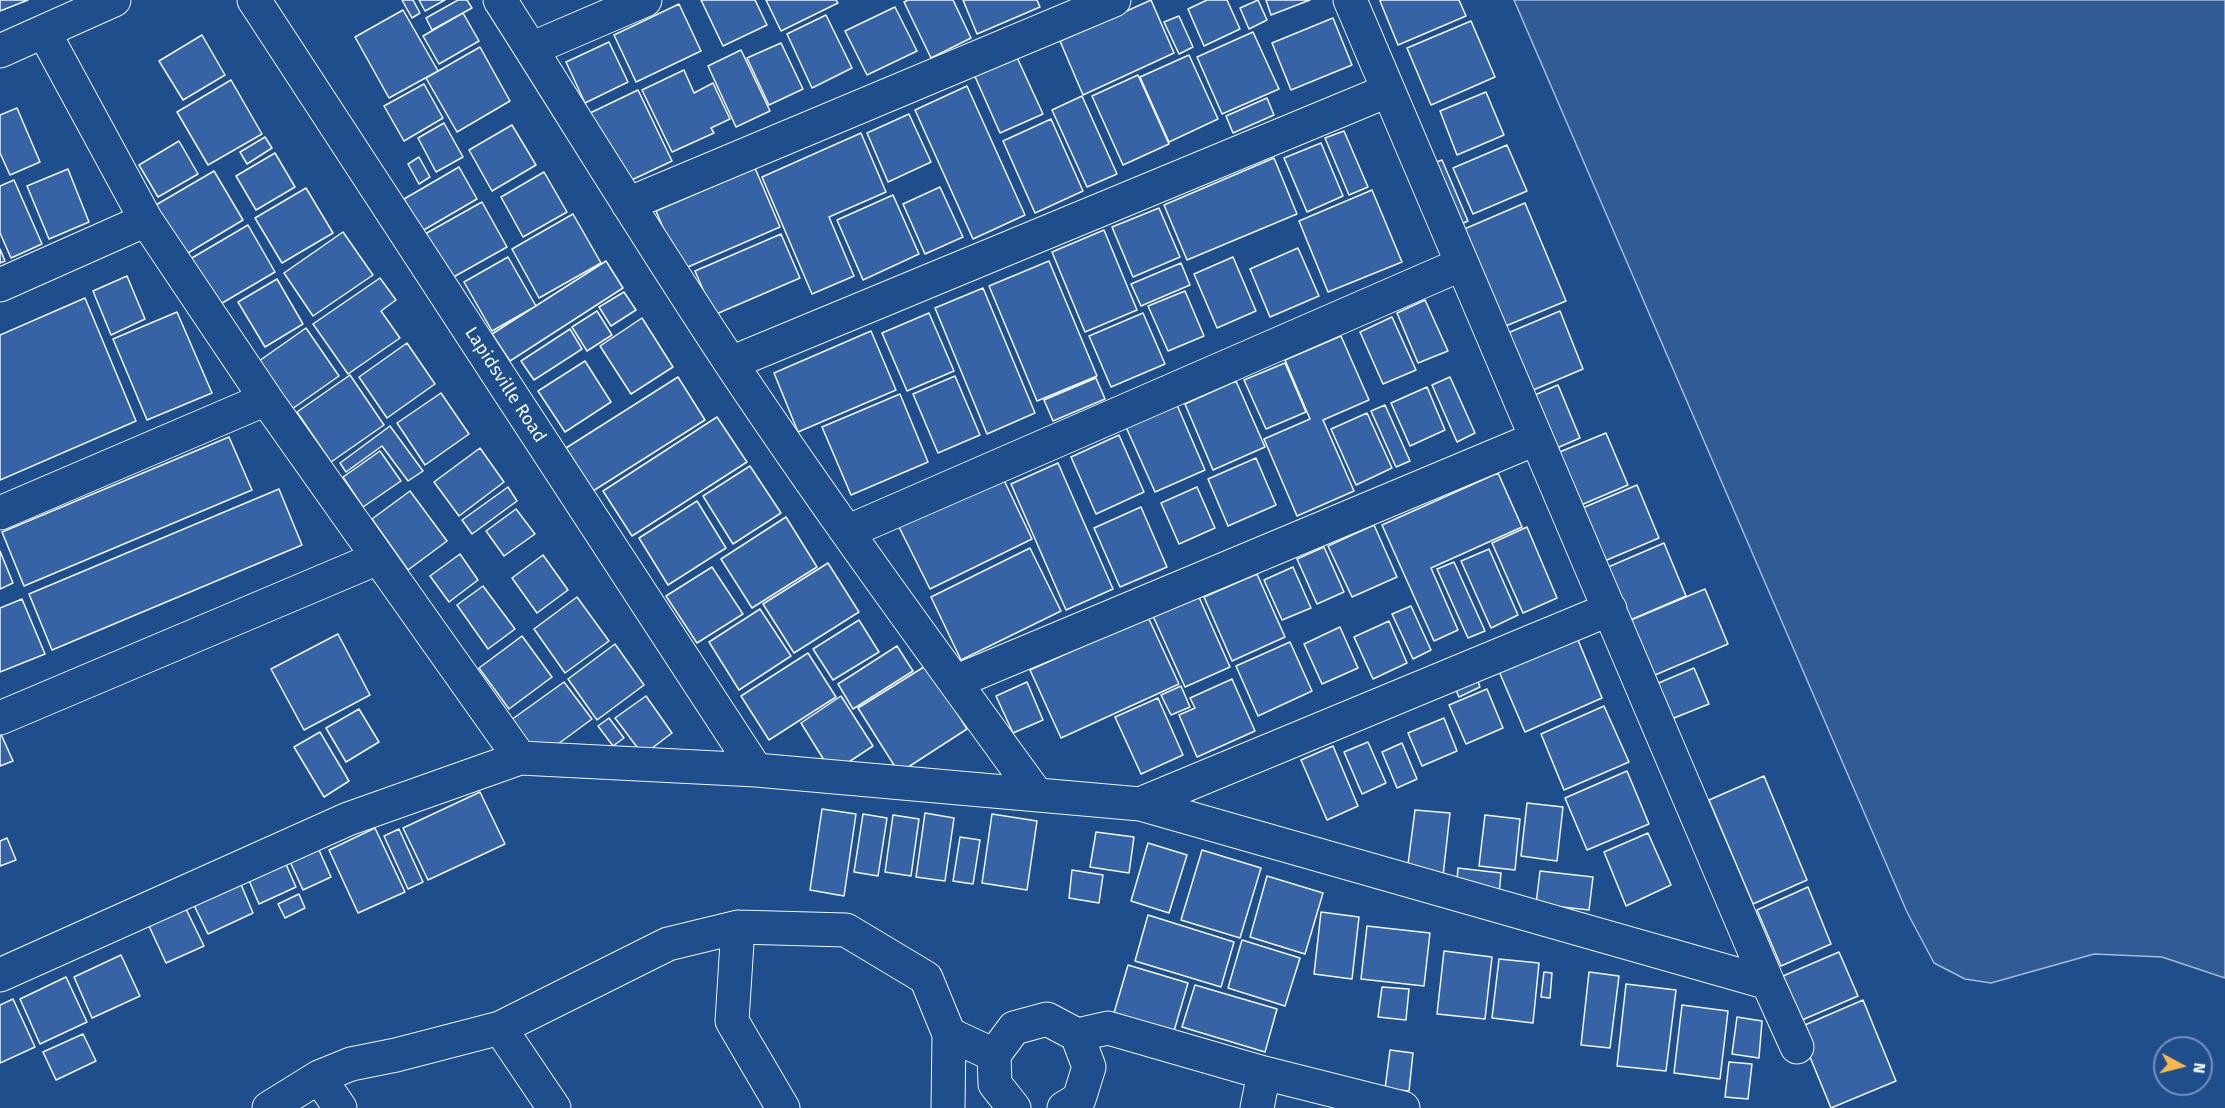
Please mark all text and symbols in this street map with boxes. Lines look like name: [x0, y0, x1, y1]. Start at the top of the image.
street label: Lapidsville Road: [460, 323, 550, 447]
north arrow: [2153, 1036, 2213, 1096]
text: N: [2189, 1062, 2209, 1074]

